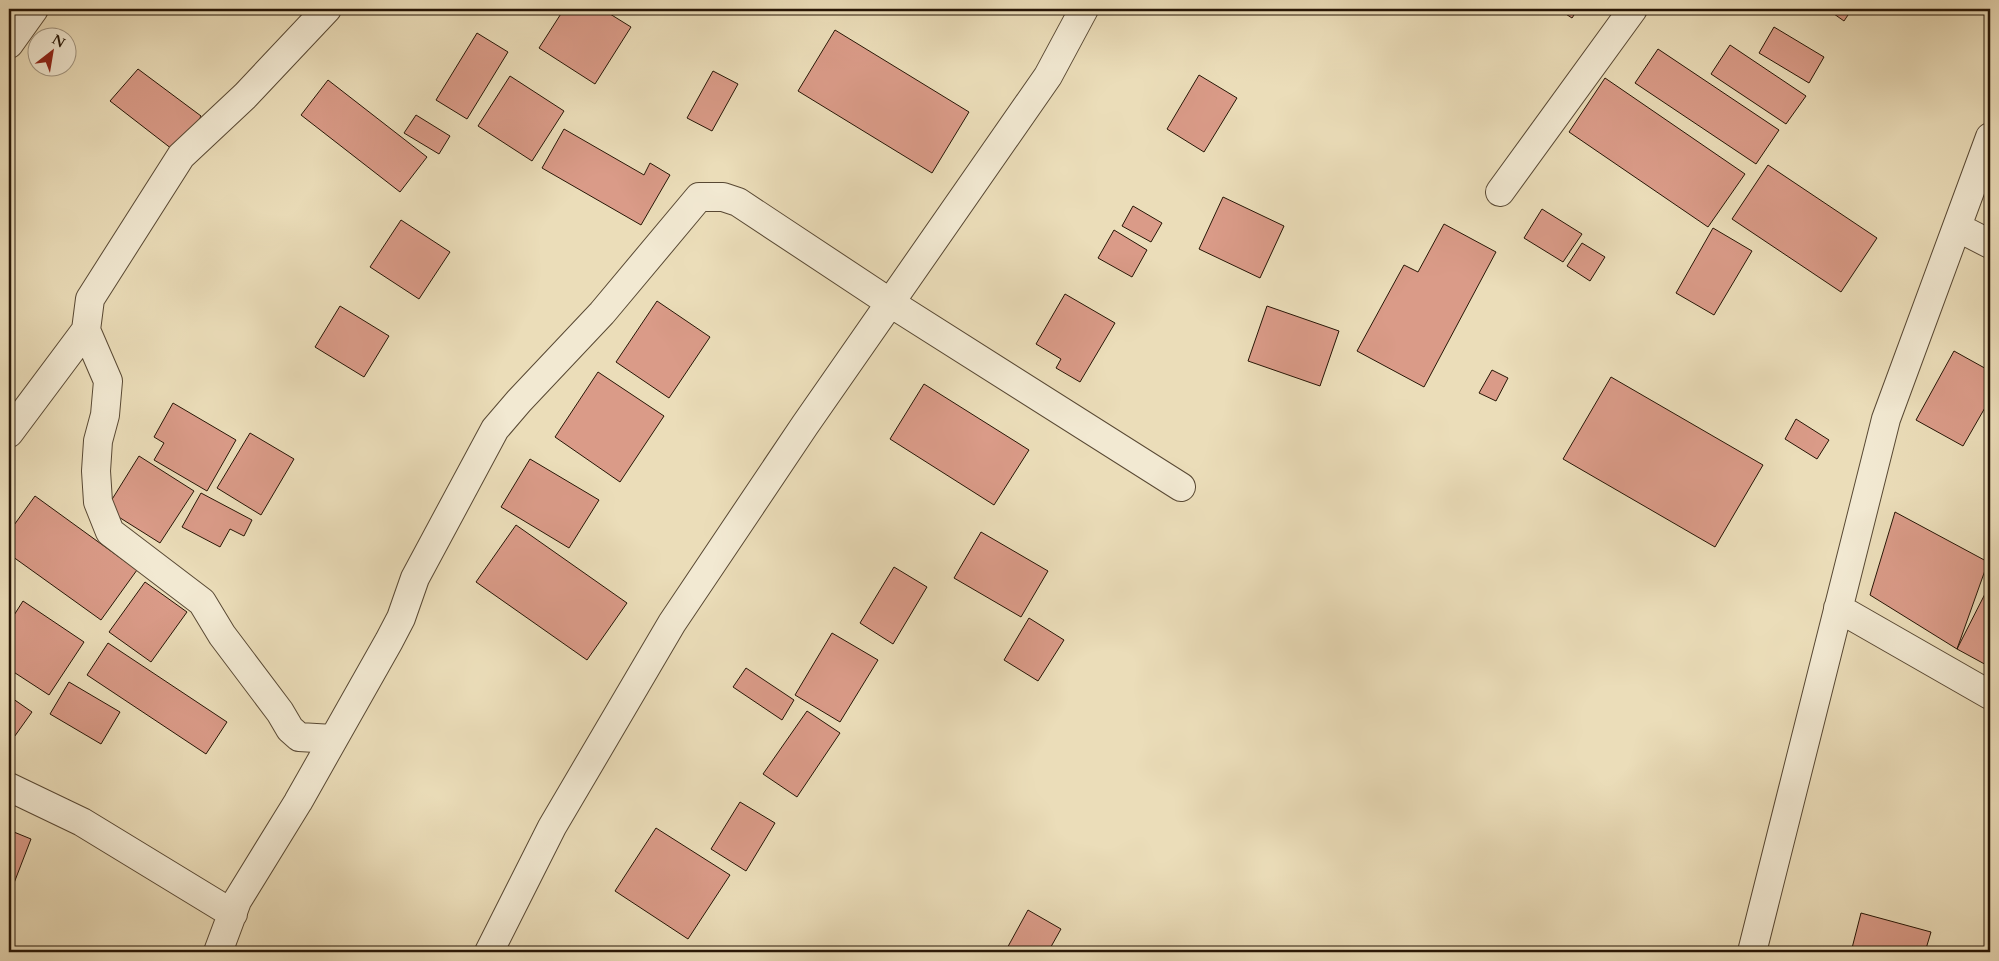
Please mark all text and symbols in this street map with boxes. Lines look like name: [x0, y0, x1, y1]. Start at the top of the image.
north arrow: [28, 28, 78, 78]
text: N: [48, 30, 69, 53]

